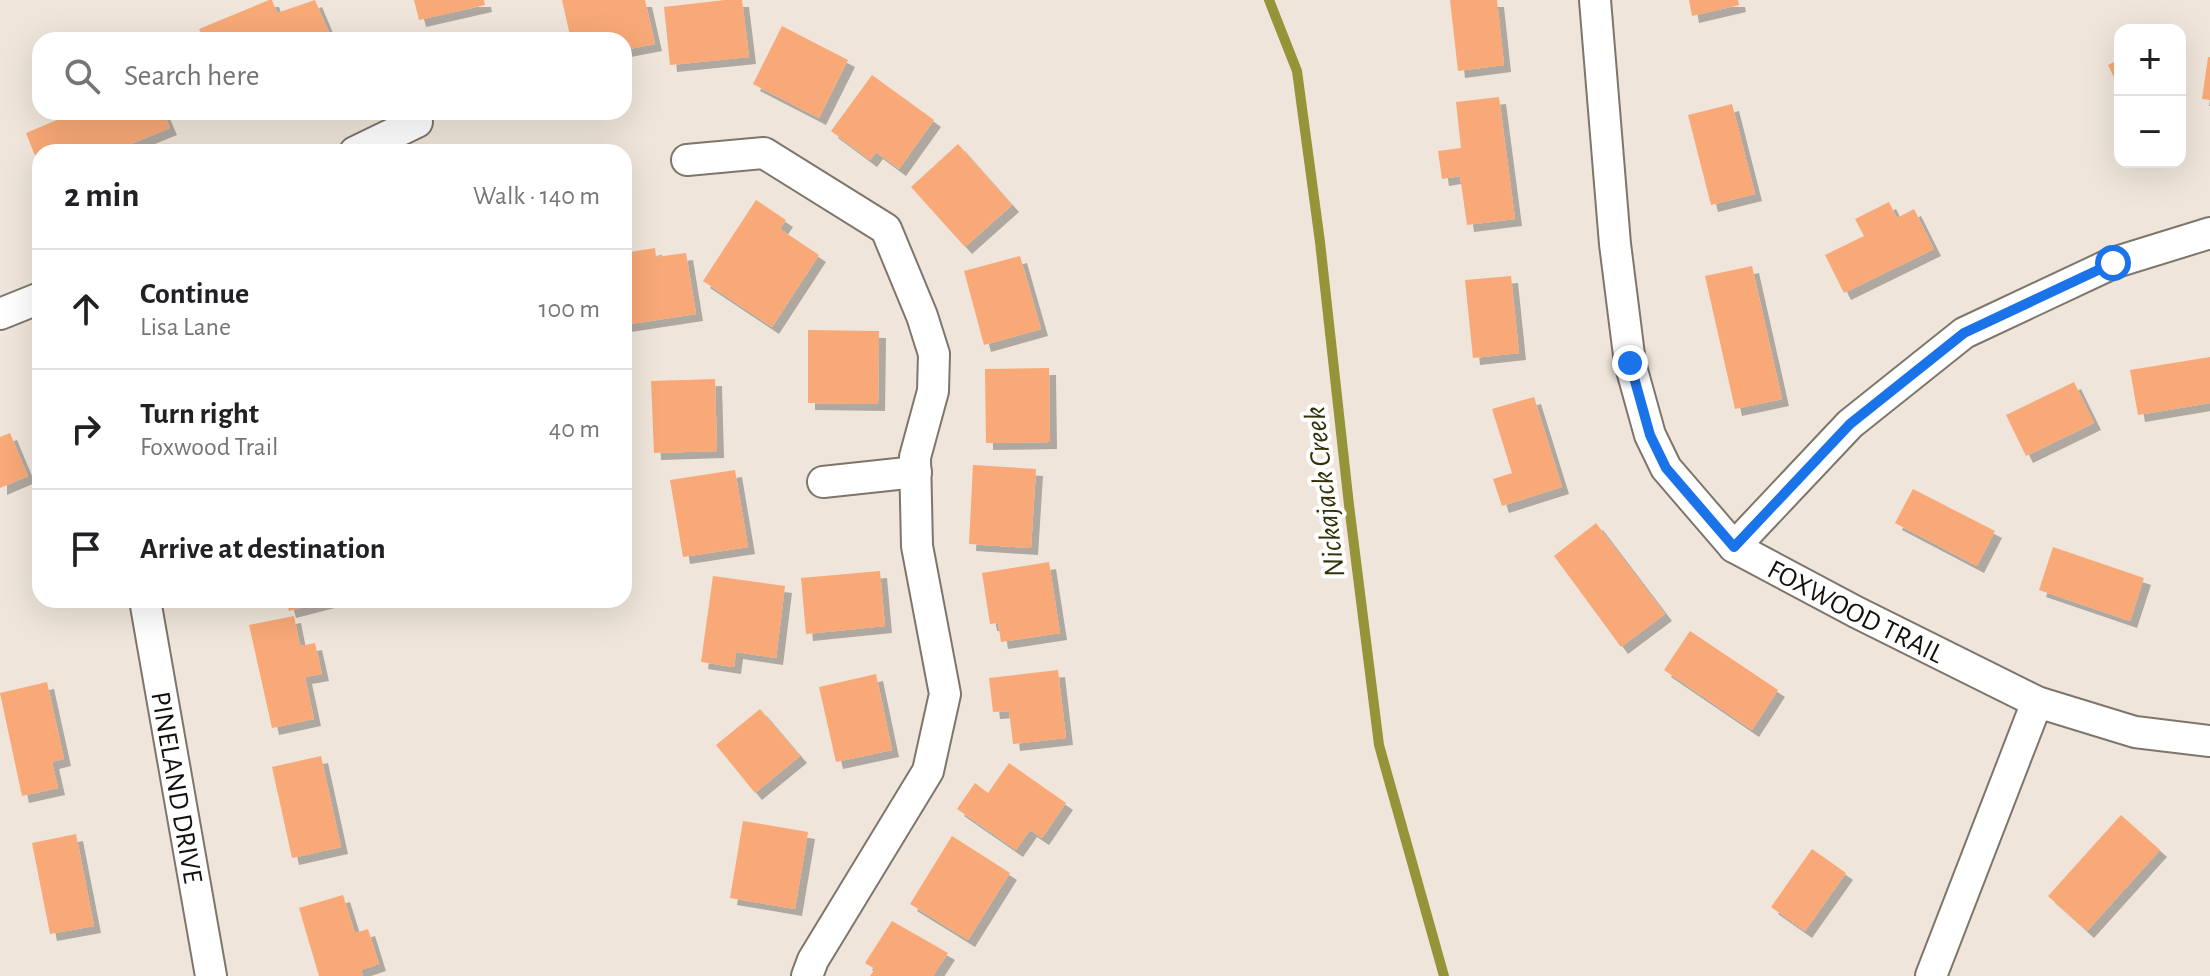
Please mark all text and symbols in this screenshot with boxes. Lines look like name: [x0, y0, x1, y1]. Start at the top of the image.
map controls: [2114, 24, 2186, 168]
button: +: [2114, 24, 2186, 96]
search box: [32, 32, 632, 120]
icon: search: [60, 54, 104, 98]
text: Search here: [124, 61, 260, 91]
button: −: [2114, 96, 2186, 168]
text: 2 min: [64, 179, 139, 213]
text: Walk · 140 m: [473, 183, 600, 209]
route start: [2095, 245, 2131, 281]
text: Continue: [140, 279, 249, 309]
icon: ahead: [64, 287, 108, 331]
text: 100 m: [539, 296, 600, 322]
text: Lisa Lane: [140, 314, 231, 340]
route end: [1612, 345, 1648, 381]
text: Turn right: [140, 399, 259, 429]
water label: Nickajack Creek: [1300, 405, 1350, 579]
icon: right: [64, 407, 108, 451]
text: 40 m: [549, 416, 600, 442]
text: Foxwood Trail: [140, 434, 278, 460]
icon: arrive: [64, 527, 108, 571]
text: Arrive at destination: [140, 534, 386, 564]
street label: FOXWOOD TRAIL: [1763, 556, 1948, 669]
street label: PINELAND DRIVE: [145, 689, 206, 886]

